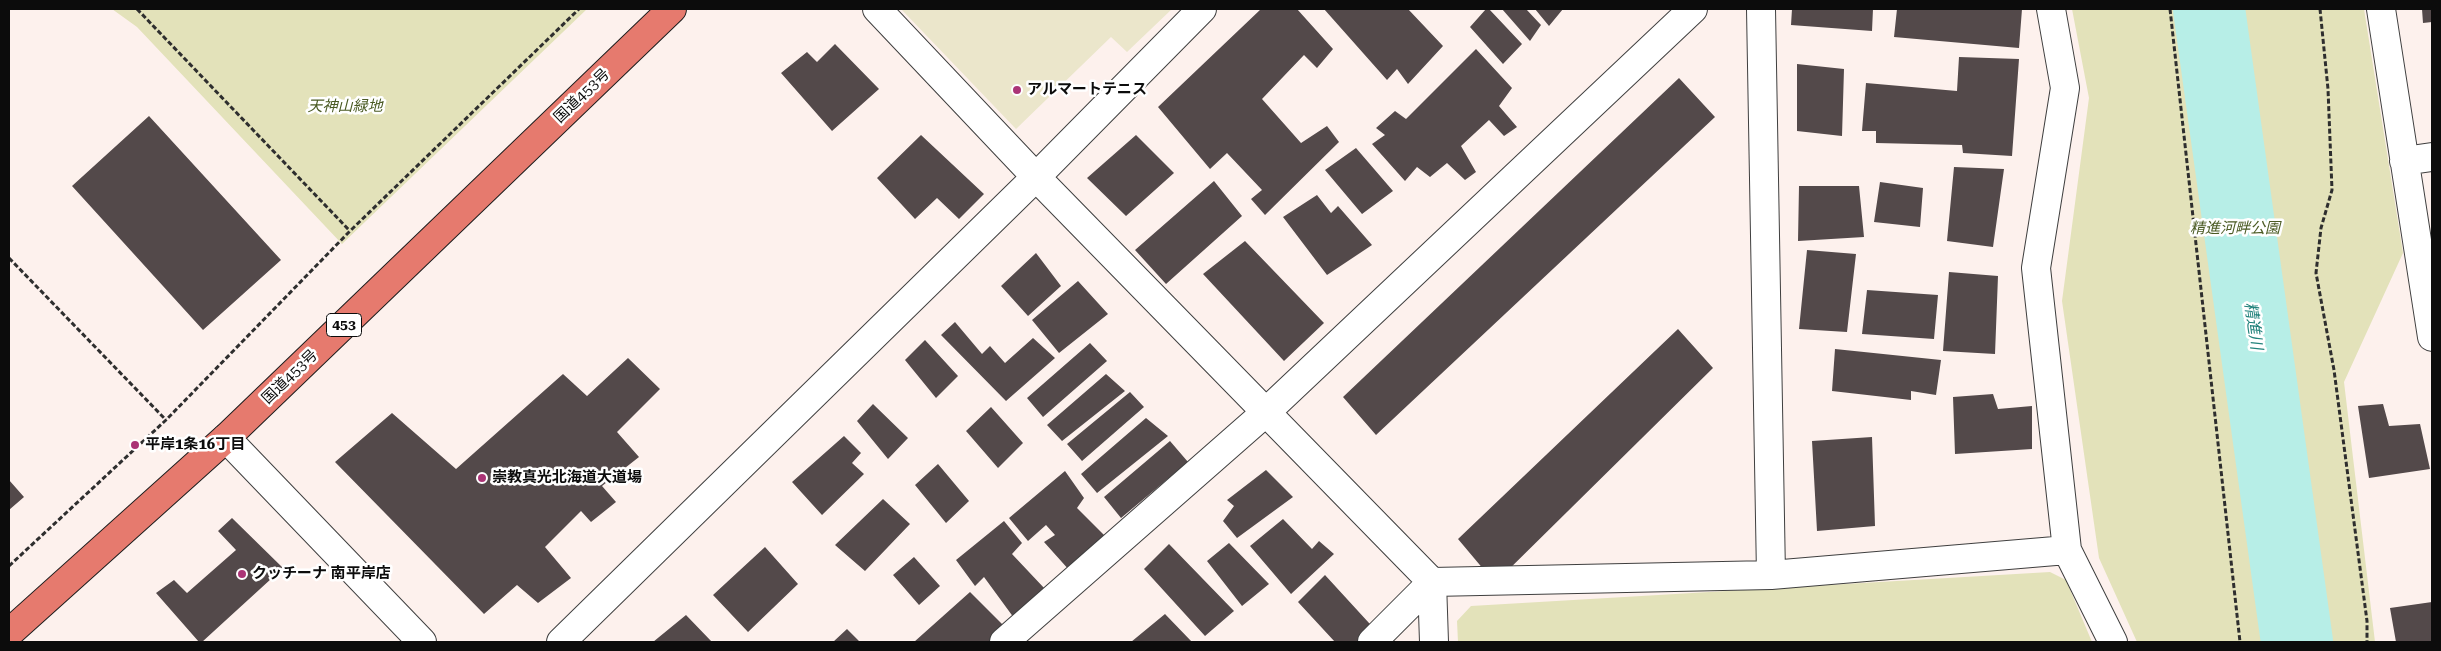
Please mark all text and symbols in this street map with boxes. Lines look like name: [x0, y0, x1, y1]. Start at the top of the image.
street label: 国道453号: [550, 65, 614, 127]
place label: アルマートテニス: [1027, 81, 1147, 99]
marker: アルマートテニス: [1011, 84, 1023, 96]
park label: 天神山緑地: [308, 98, 382, 116]
park label: 精進河畔公園: [2190, 220, 2280, 238]
water label: 精進川: [2240, 301, 2266, 351]
road number: 453: [326, 314, 362, 336]
street label: 国道453号: [258, 346, 322, 408]
place label: 平岸1条16丁目: [145, 436, 245, 454]
marker: 平岸1条16丁目: [129, 439, 141, 451]
place label: 崇教真光北海道大道場: [492, 469, 642, 487]
marker: 崇教真光北海道大道場: [476, 472, 488, 484]
place label: クッチーナ 南平岸店: [252, 565, 391, 583]
marker: クッチーナ 南平岸店: [236, 568, 248, 580]

